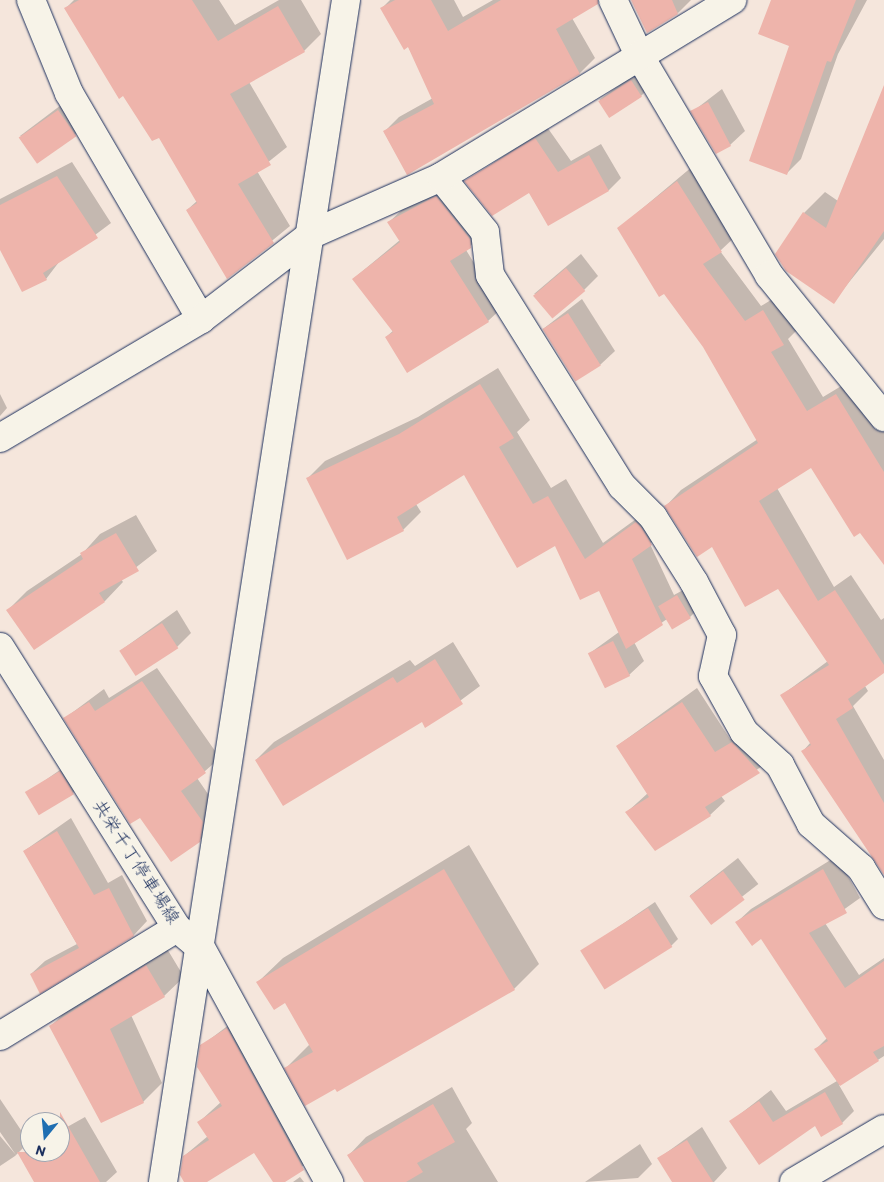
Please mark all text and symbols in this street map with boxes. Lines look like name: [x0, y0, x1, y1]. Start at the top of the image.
street label: 共栄千丁停車場線: [88, 796, 184, 928]
north arrow: [20, 1112, 70, 1162]
text: N: [34, 1141, 48, 1160]

